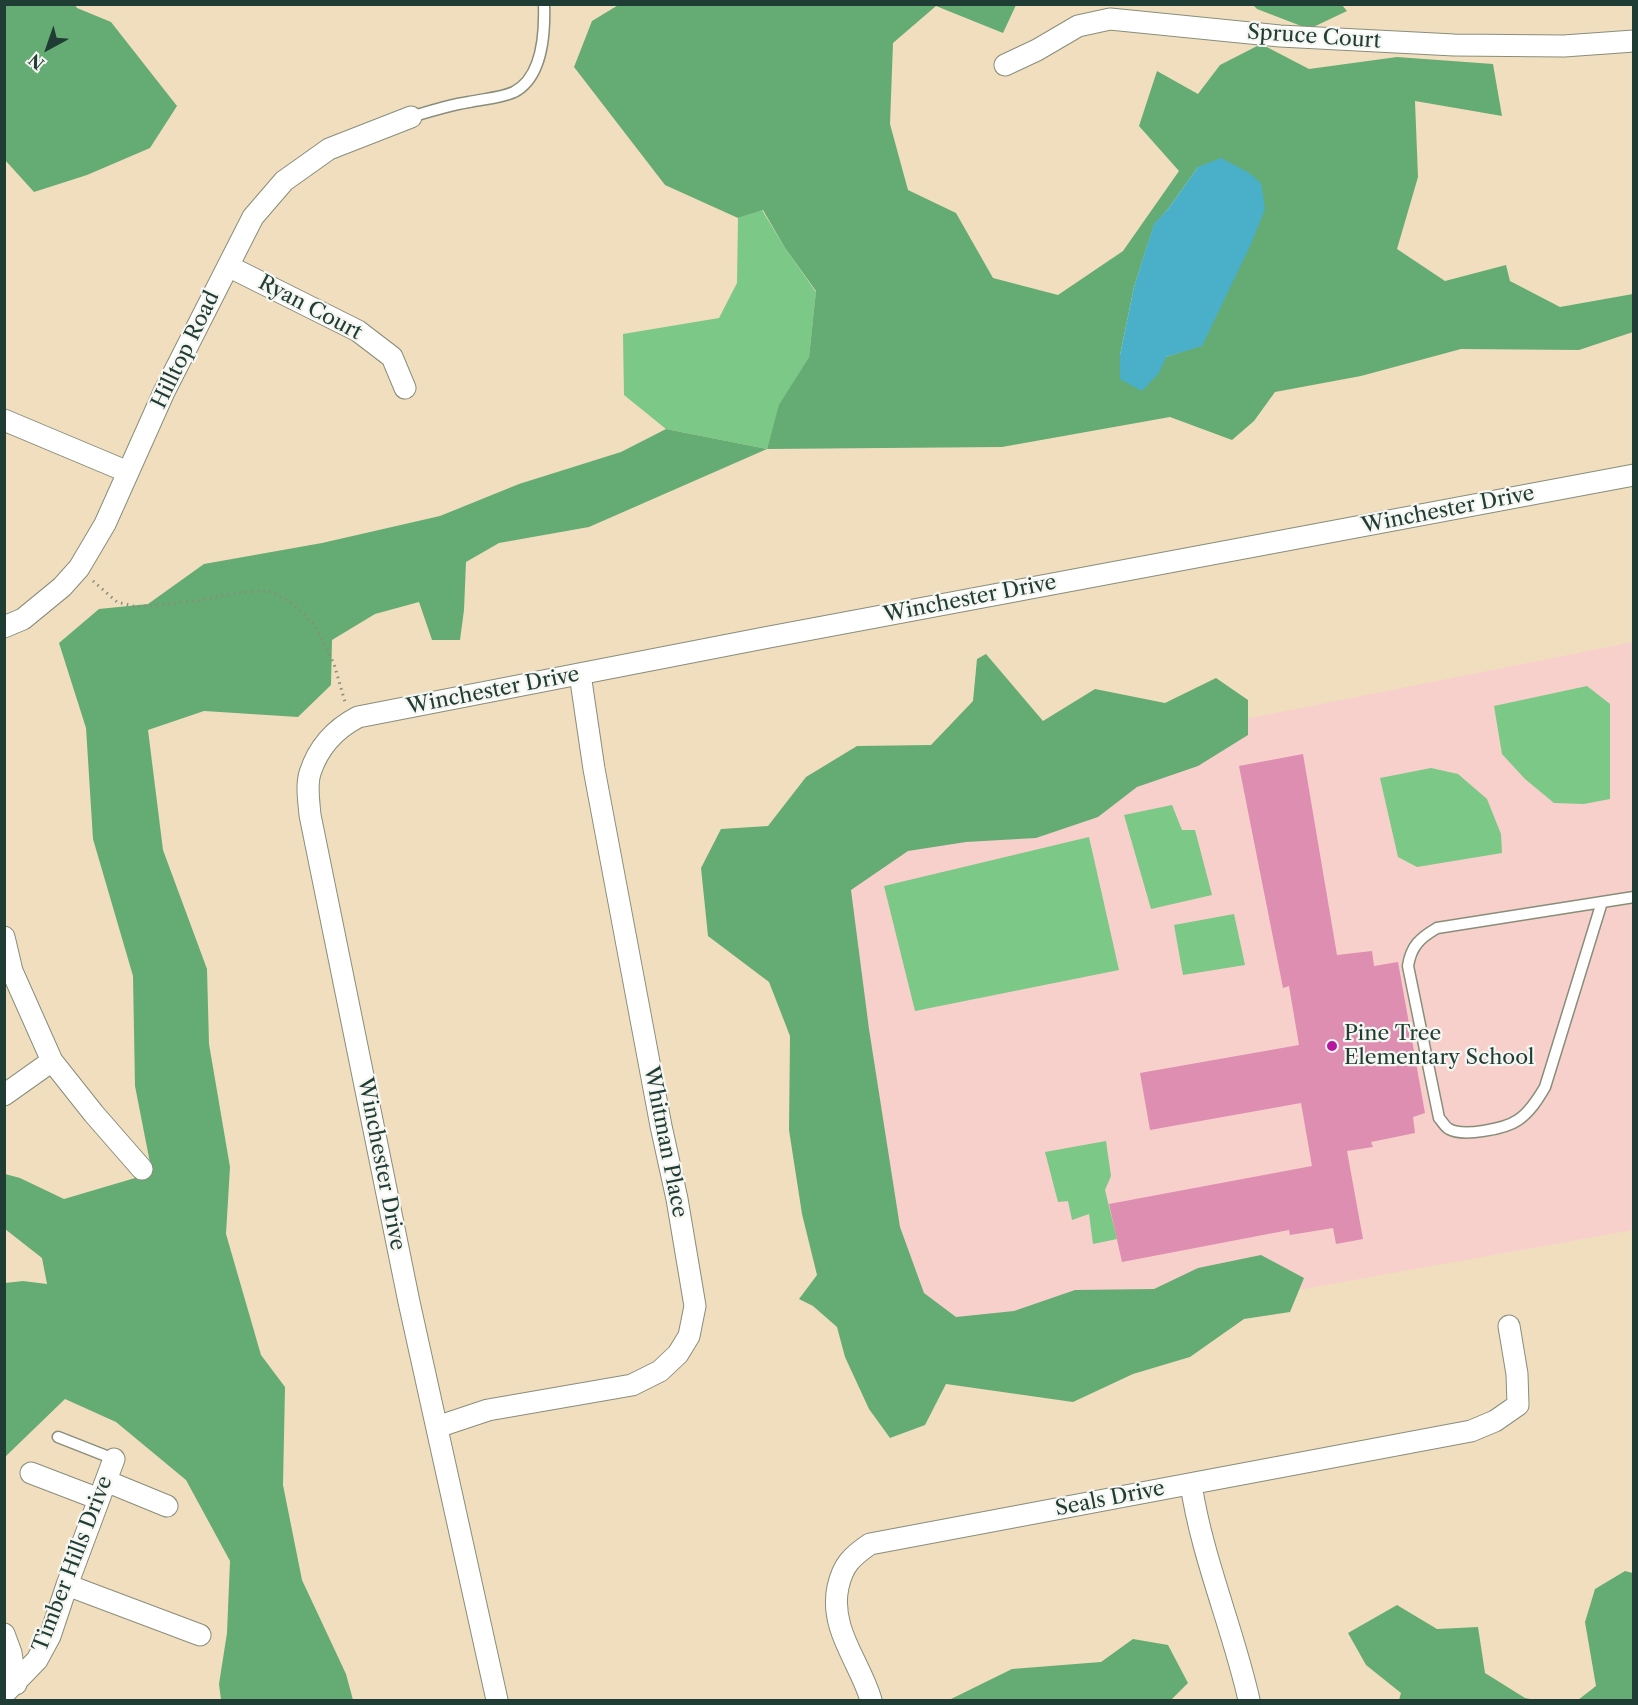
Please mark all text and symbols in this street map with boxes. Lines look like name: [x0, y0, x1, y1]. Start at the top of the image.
north arrow: [18, 18, 78, 78]
street label: Spruce Court: [1246, 20, 1382, 54]
text: N: [25, 50, 48, 74]
street label: Ryan Court: [254, 270, 366, 346]
street label: Hilltop Road: [147, 287, 225, 413]
street label: Winchester Drive: [1359, 481, 1537, 539]
street label: Winchester Drive: [881, 570, 1059, 628]
street label: Winchester Drive: [404, 662, 582, 720]
place label: Pine Tree Elementary School: [1344, 1021, 1534, 1071]
marker: Pine Tree Elementary School: [1325, 1039, 1339, 1053]
street label: Whitman Place: [638, 1064, 692, 1220]
street label: Winchester Drive: [352, 1075, 410, 1253]
street label: Timber Hills Drive: [28, 1472, 118, 1656]
street label: Seals Drive: [1053, 1476, 1167, 1522]

